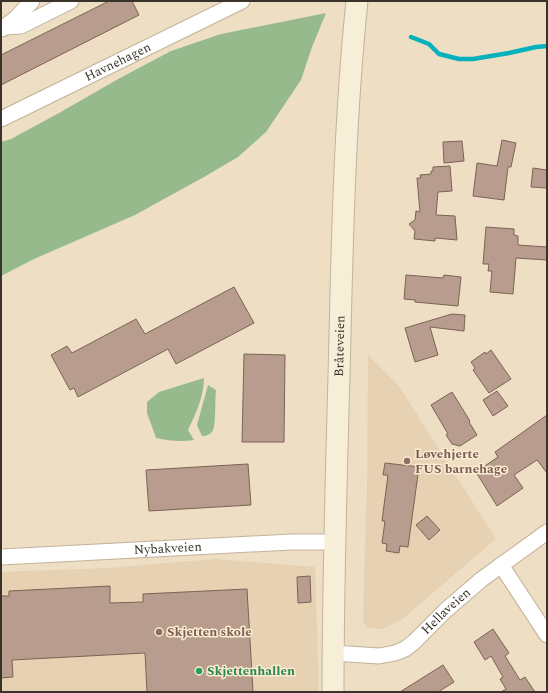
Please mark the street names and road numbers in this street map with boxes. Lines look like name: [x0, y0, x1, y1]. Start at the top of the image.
street label: Havnehagen: [81, 37, 155, 87]
street label: Bråteveien: [329, 315, 350, 377]
street label: Nybakveien: [133, 537, 203, 560]
street label: Hellaveien: [417, 583, 475, 639]

